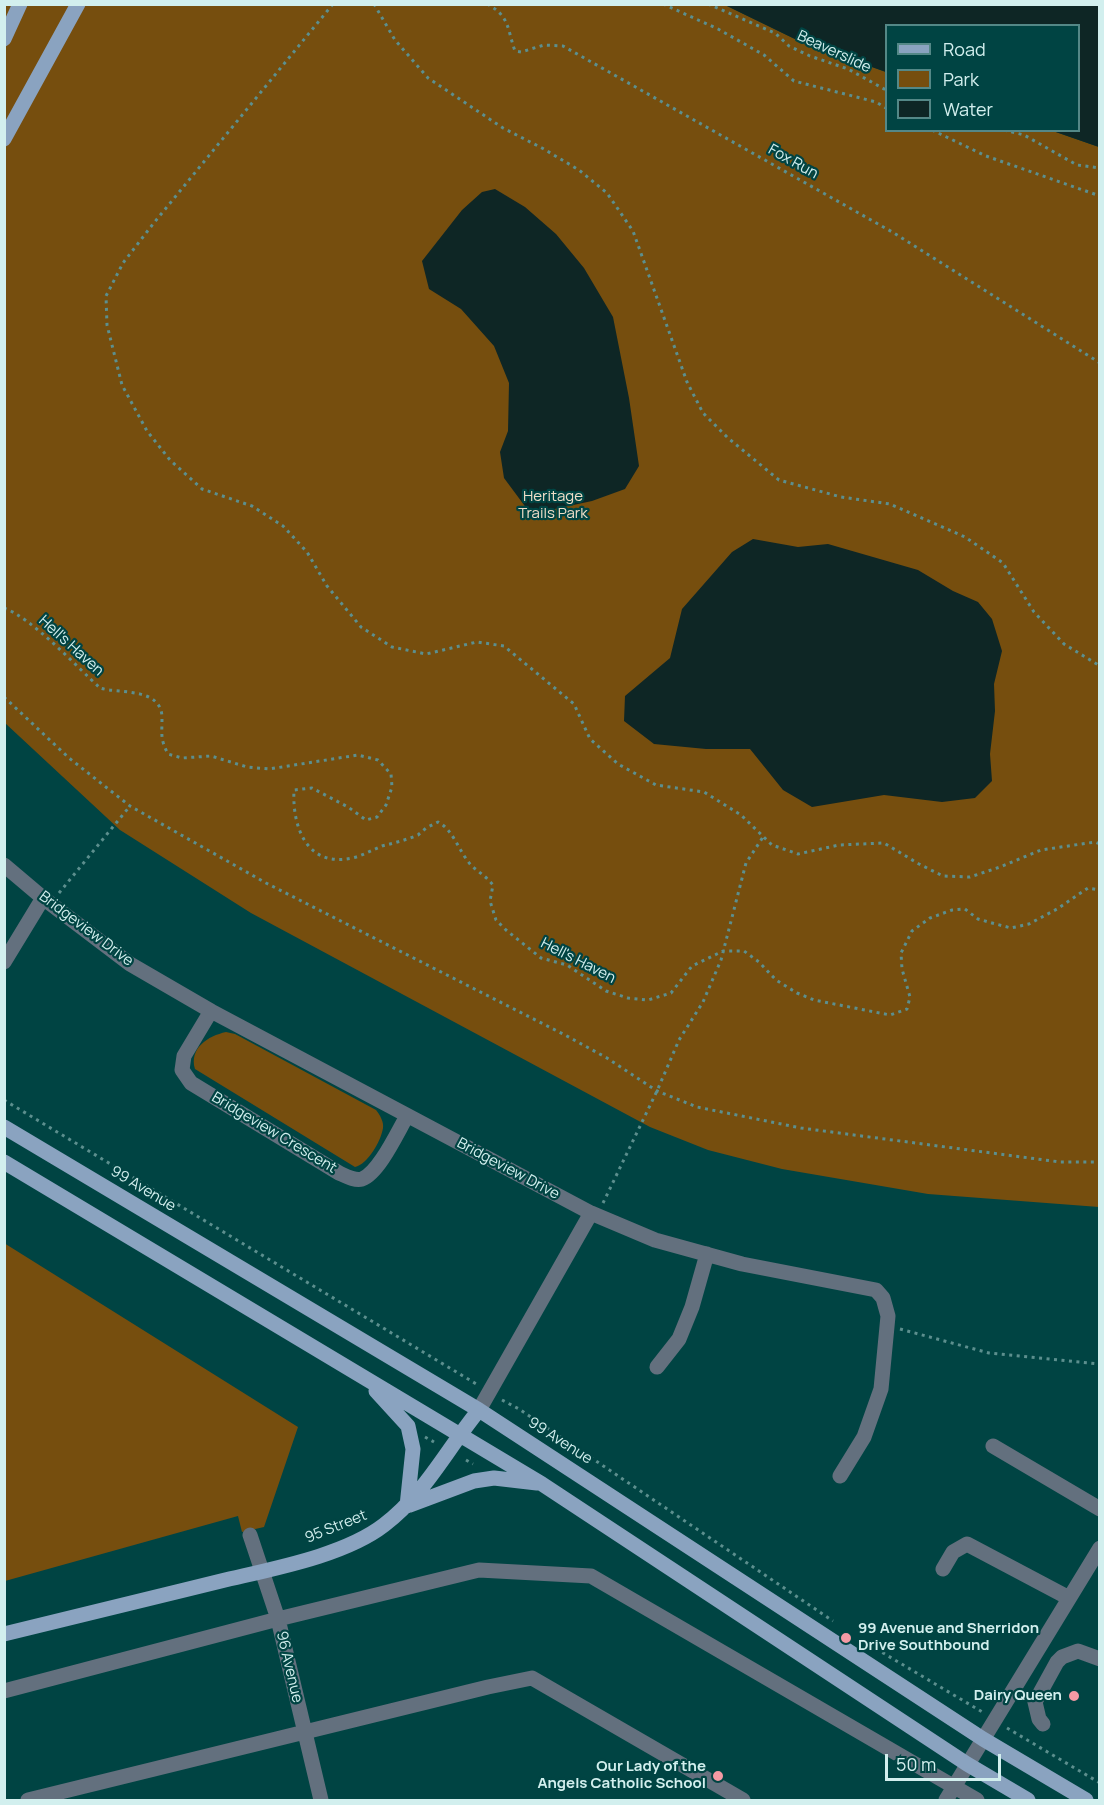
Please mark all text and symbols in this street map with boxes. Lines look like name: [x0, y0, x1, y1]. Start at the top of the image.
legend: [885, 24, 1080, 132]
street label: Beaverslide: [794, 27, 874, 77]
text: Road: [943, 37, 986, 61]
text: Park: [943, 67, 979, 91]
text: Water: [943, 97, 993, 121]
street label: Fox Run: [765, 141, 821, 183]
park label: Heritage Trails Park: [518, 488, 588, 523]
street label: Hell's Haven: [35, 612, 107, 680]
street label: Bridgeview Drive: [35, 888, 137, 970]
street label: Hell's Haven: [538, 934, 618, 988]
street label: Bridgeview Crescent: [208, 1089, 340, 1177]
street label: Bridgeview Drive: [454, 1134, 562, 1204]
street label: 99 Avenue: [107, 1162, 179, 1216]
street label: 99 Avenue: [525, 1414, 595, 1468]
street label: 95 Street: [302, 1506, 370, 1548]
place label: 99 Avenue and Sherridon Drive Southbound: [858, 1620, 1039, 1655]
street label: 96 Avenue: [272, 1629, 306, 1705]
marker: 99 Avenue and Sherridon Drive Southbound: [839, 1631, 853, 1645]
place label: Dairy Queen: [974, 1687, 1062, 1705]
marker: Dairy Queen: [1067, 1689, 1081, 1703]
scale bar: [888, 1742, 1004, 1780]
text: 50 m: [896, 1752, 936, 1776]
place label: Our Lady of the Angels Catholic School: [537, 1758, 706, 1793]
marker: Our Lady of the Angels Catholic School: [711, 1769, 725, 1783]

